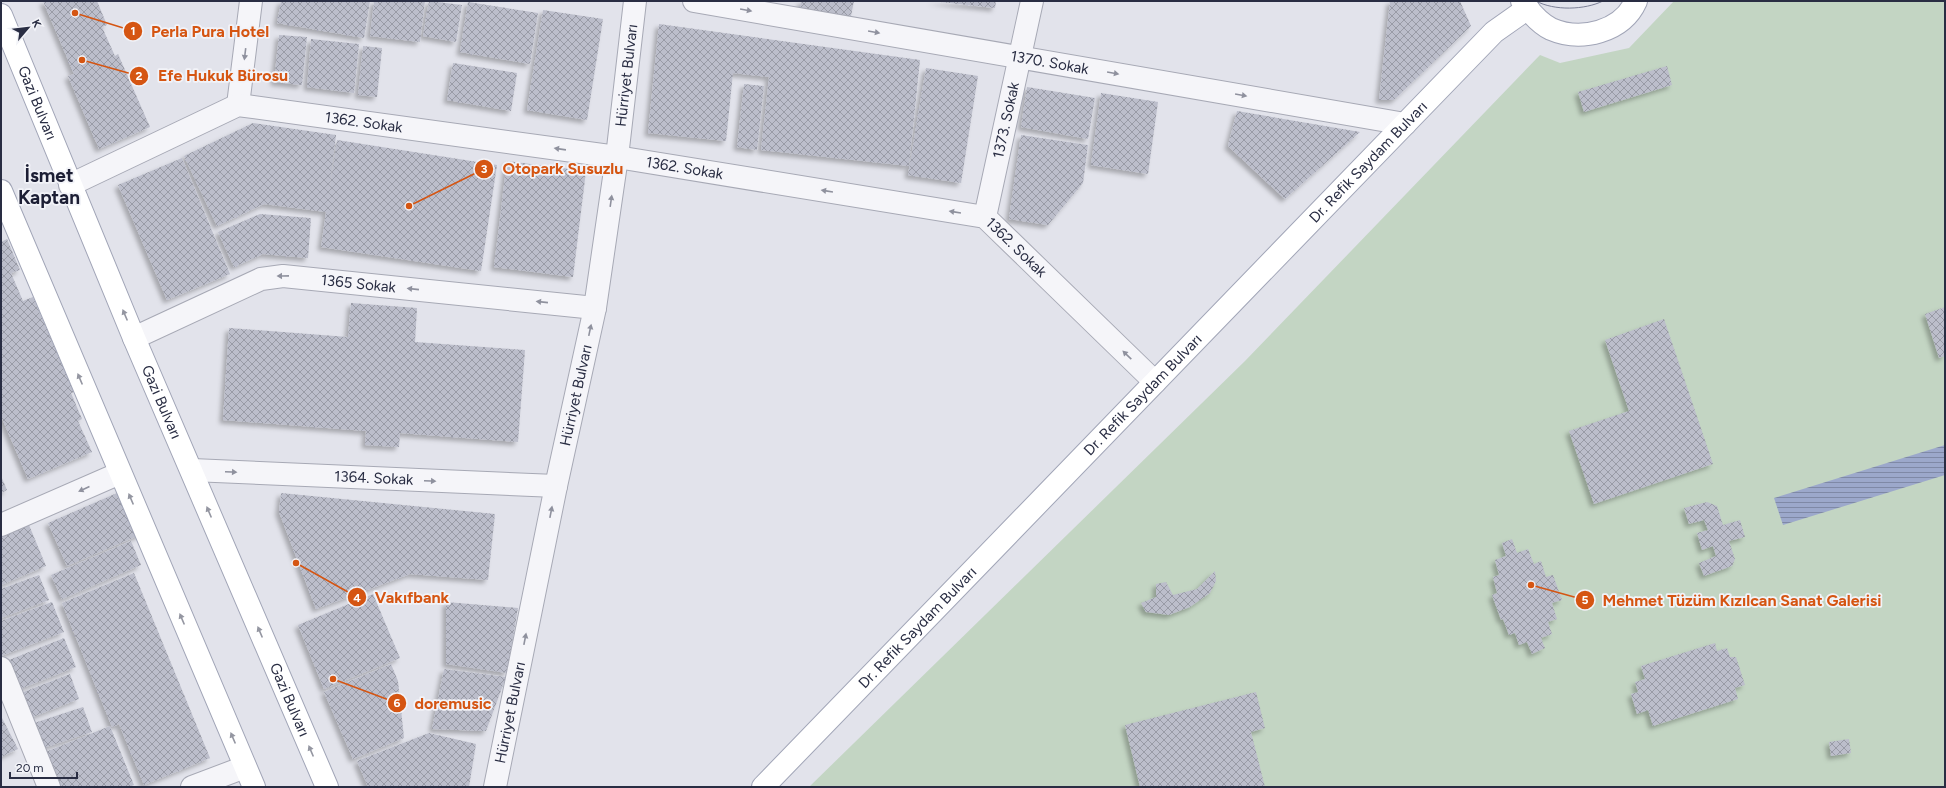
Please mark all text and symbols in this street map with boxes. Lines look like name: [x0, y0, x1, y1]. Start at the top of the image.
one-way arrow: [740, 7, 752, 13]
north arrow: [8, 8, 48, 48]
text: K: [29, 17, 44, 30]
callout: Perla Pura Hotel: [123, 17, 277, 45]
text: Perla Pura Hotel: [151, 22, 269, 41]
street label: Hürriyet Bulvarı: [612, 23, 641, 128]
text: 1: [130, 24, 136, 38]
one-way arrow: [868, 29, 880, 35]
street label: 1370. Sokak: [1009, 47, 1091, 78]
one-way arrow: [241, 48, 248, 60]
callout: Efe Hukuk Bürosu: [129, 62, 296, 90]
street label: Gazi Bulvarı: [14, 63, 60, 142]
text: Efe Hukuk Bürosu: [158, 66, 288, 85]
text: 2: [136, 69, 143, 83]
one-way arrow: [1107, 70, 1119, 76]
street label: 1373. Sokak: [989, 80, 1023, 160]
one-way arrow: [1235, 93, 1247, 99]
street label: Dr. Refik Saydam Bulvarı: [1305, 98, 1431, 226]
street label: 1362. Sokak: [324, 108, 404, 137]
one-way arrow: [554, 146, 566, 152]
street label: 1362. Sokak: [644, 153, 725, 183]
callout: Otopark Susuzlu: [474, 155, 631, 183]
text: Otopark Susuzlu: [503, 159, 623, 178]
text: 3: [481, 162, 488, 176]
district label: İsmet Kaptan: [18, 164, 80, 209]
one-way arrow: [821, 188, 833, 194]
one-way arrow: [608, 195, 614, 207]
one-way arrow: [949, 209, 961, 215]
street label: 1362. Sokak: [982, 214, 1051, 281]
street label: 1365 Sokak: [320, 271, 397, 297]
one-way arrow: [277, 273, 289, 280]
one-way arrow: [407, 286, 419, 292]
one-way arrow: [536, 299, 548, 306]
one-way arrow: [121, 309, 127, 321]
one-way arrow: [587, 324, 593, 336]
street label: Dr. Refik Saydam Bulvarı: [1080, 330, 1206, 459]
street label: Hürriyet Bulvarı: [556, 343, 596, 448]
one-way arrow: [1122, 350, 1132, 359]
street label: Gazi Bulvarı: [138, 362, 185, 442]
one-way arrow: [77, 373, 83, 385]
street label: 1364. Sokak: [334, 467, 414, 489]
one-way arrow: [225, 468, 237, 475]
one-way arrow: [424, 477, 436, 484]
one-way arrow: [78, 486, 90, 492]
one-way arrow: [128, 494, 134, 505]
one-way arrow: [206, 505, 212, 517]
one-way arrow: [548, 505, 554, 518]
street label: Dr. Refik Saydam Bulvarı: [855, 563, 980, 692]
callout: Vakıfbank: [347, 583, 457, 611]
callout: Mehmet Tüzüm Kızılcan Sanat Galerisi: [1575, 586, 1890, 614]
text: Vakıfbank: [375, 588, 450, 607]
text: 4: [353, 591, 361, 605]
text: Mehmet Tüzüm Kızılcan Sanat Galerisi: [1602, 591, 1882, 610]
text: 5: [1582, 593, 1589, 607]
one-way arrow: [179, 613, 185, 624]
one-way arrow: [257, 625, 263, 637]
one-way arrow: [523, 633, 529, 645]
street label: Gazi Bulvarı: [266, 660, 313, 739]
street label: Hürriyet Bulvarı: [491, 660, 529, 765]
callout: doremusic: [387, 689, 500, 717]
text: doremusic: [414, 694, 492, 713]
text: 6: [394, 696, 401, 710]
one-way arrow: [230, 733, 236, 744]
one-way arrow: [308, 745, 314, 757]
scale bar: [10, 754, 77, 780]
text: 20 m: [16, 761, 44, 775]

